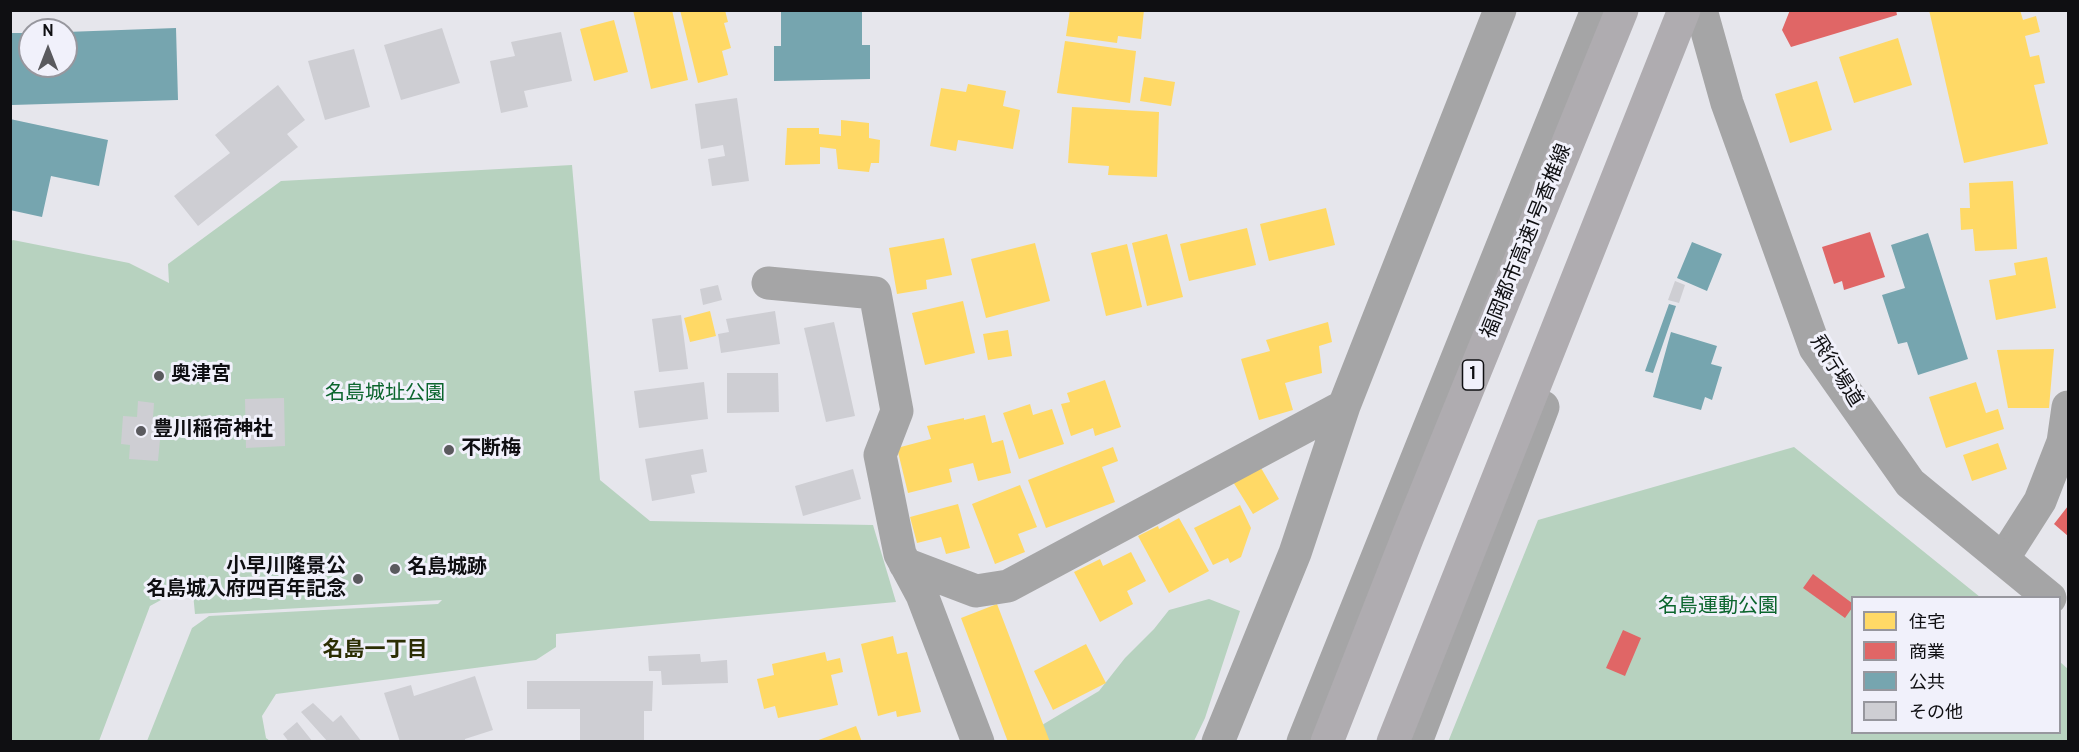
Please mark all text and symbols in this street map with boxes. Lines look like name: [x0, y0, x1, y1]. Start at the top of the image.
north arrow: [18, 18, 78, 78]
text: N: [42, 22, 54, 42]
street label: 福岡都市高速1号香椎線: [1478, 141, 1578, 343]
street label: 飛行場道: [1804, 332, 1866, 412]
road number: 1: [1462, 360, 1484, 390]
place label: 奥津宮: [171, 364, 231, 388]
marker: 奥津宮: [152, 369, 166, 383]
park label: 名島城址公園: [325, 383, 445, 407]
place label: 豊川稲荷神社: [153, 419, 273, 443]
marker: 豊川稲荷神社: [134, 424, 148, 438]
place label: 不断梅: [461, 438, 521, 462]
marker: 不断梅: [442, 443, 456, 457]
place label: 小早川隆景公 名島城入府四百年記念: [146, 556, 346, 603]
place label: 名島城跡: [407, 557, 487, 581]
marker: 名島城跡: [388, 562, 402, 576]
marker: 小早川隆景公 名島城入府四百年記念: [351, 572, 365, 586]
park label: 名島運動公園: [1658, 596, 1778, 620]
legend: [1851, 596, 2061, 734]
text: 住宅: [1909, 612, 1945, 635]
district label: 名島一丁目: [323, 639, 427, 665]
text: 商業: [1909, 642, 1945, 665]
text: 公共: [1909, 672, 1945, 695]
text: その他: [1909, 702, 1963, 725]

